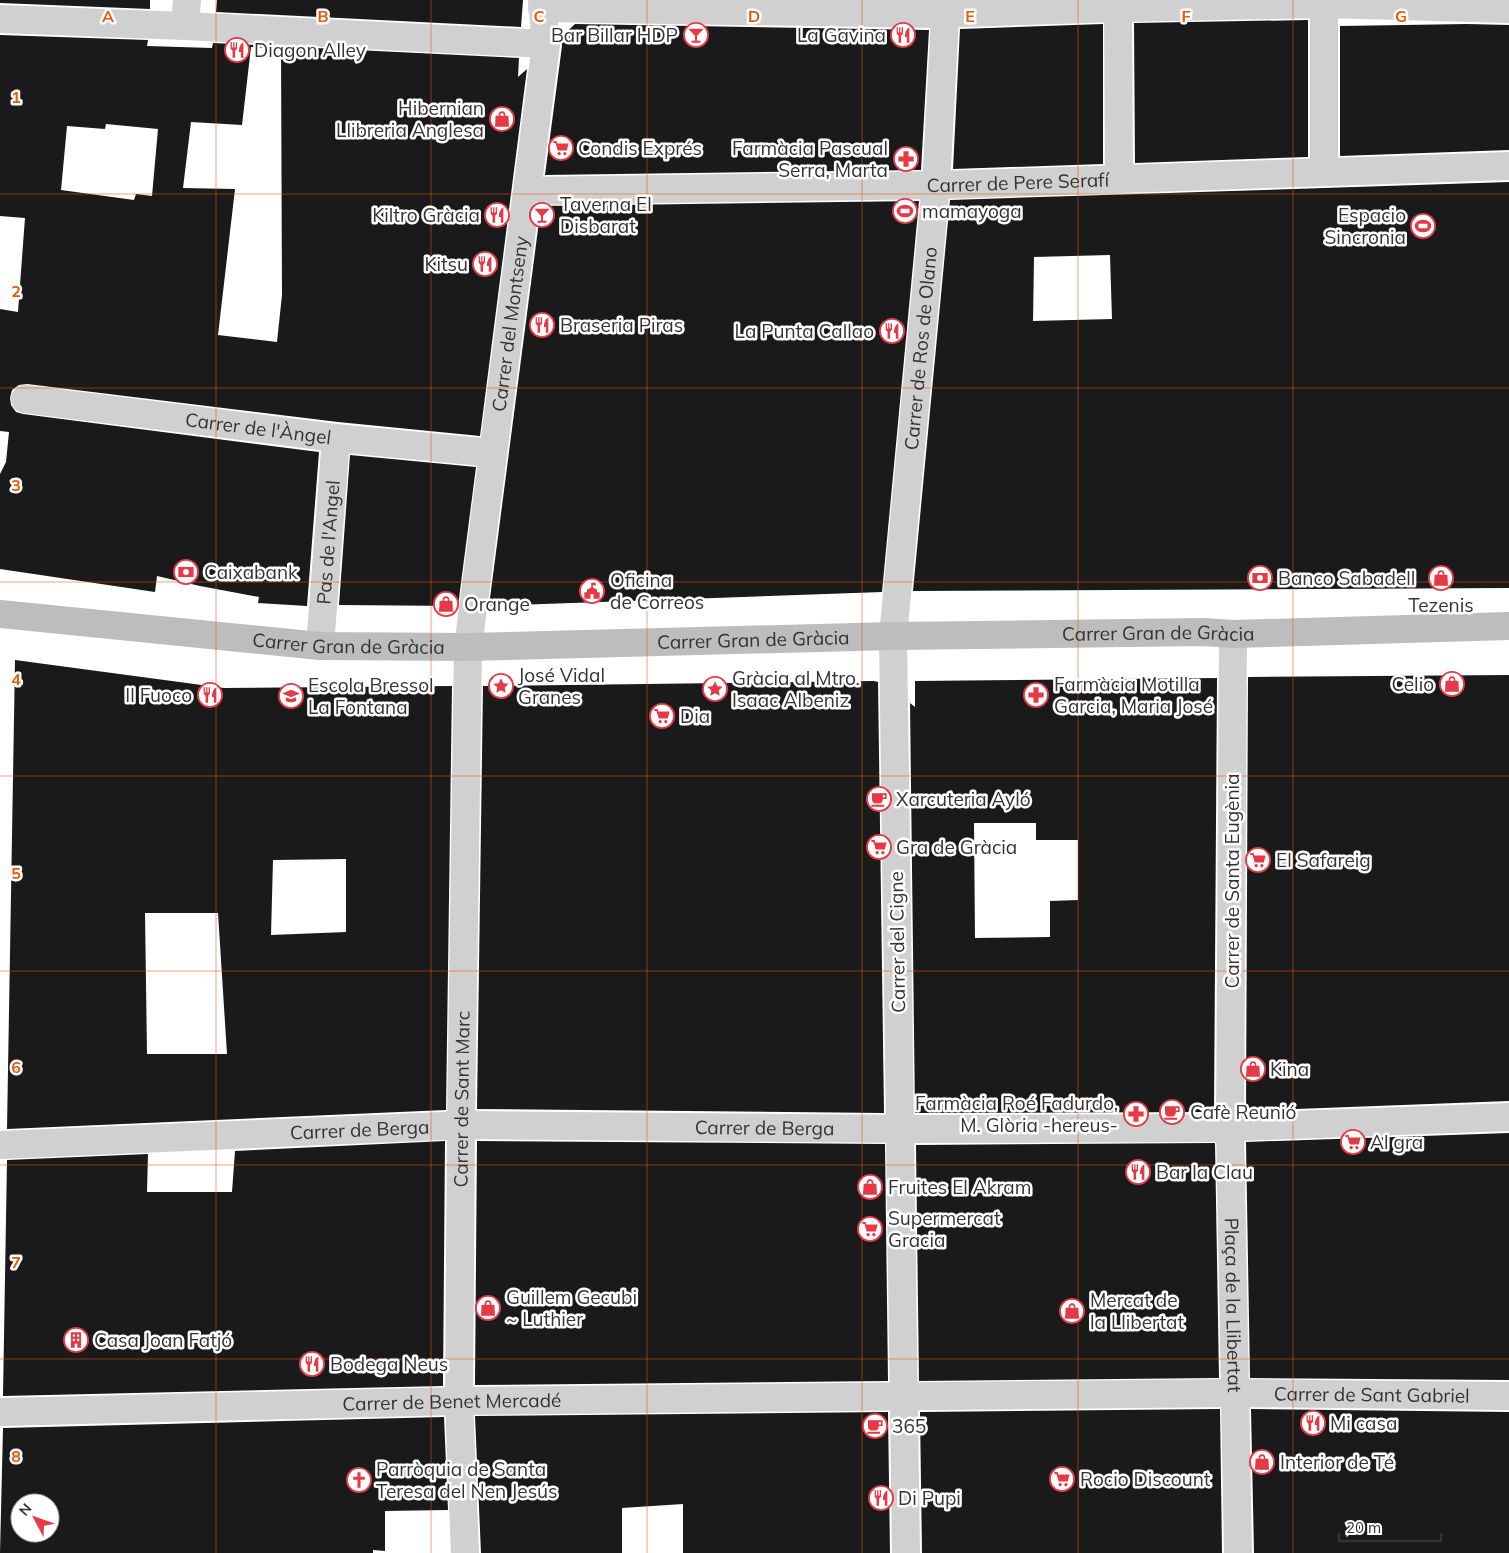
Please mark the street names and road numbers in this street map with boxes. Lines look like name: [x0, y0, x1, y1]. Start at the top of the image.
street label: Carrer de Pere Serafí: [927, 167, 1111, 197]
street label: Carrer del Montseny: [487, 234, 533, 413]
street label: Carrer de Ros de Olano: [899, 246, 942, 451]
street label: Carrer de l'Àngel: [184, 407, 333, 449]
street label: Pas de l'Angel: [311, 479, 345, 605]
street label: Carrer Gran de Gràcia: [1062, 620, 1255, 646]
street label: Carrer Gran de Gràcia: [657, 625, 850, 654]
street label: Carrer Gran de Gràcia: [251, 627, 445, 659]
street label: Carrer de Santa Eugènia: [1220, 773, 1244, 989]
street label: Carrer del Cigne: [884, 871, 910, 1013]
street label: Carrer de Sant Marc: [449, 1011, 475, 1188]
street label: Carrer de Berga: [289, 1115, 430, 1145]
street label: Carrer de Berga: [695, 1115, 834, 1140]
street label: Plaça de la Llibertat: [1220, 1217, 1247, 1393]
street label: Carrer de Sant Gabriel: [1274, 1381, 1470, 1408]
street label: Carrer de Benet Mercadé: [342, 1388, 561, 1416]

